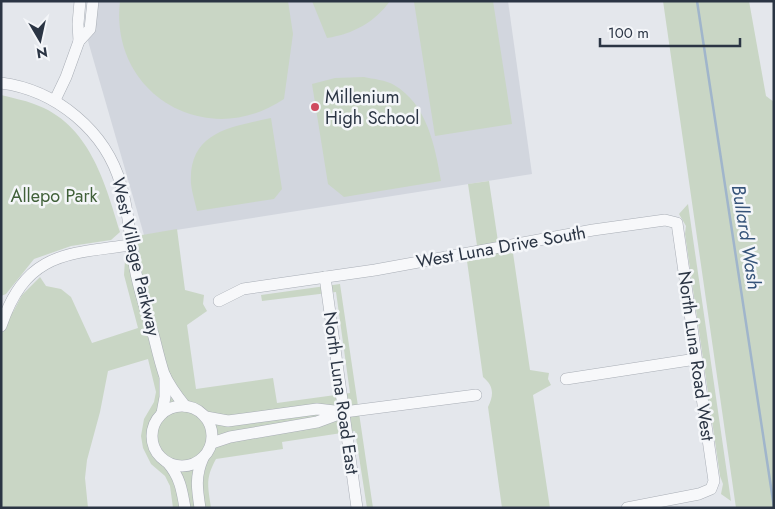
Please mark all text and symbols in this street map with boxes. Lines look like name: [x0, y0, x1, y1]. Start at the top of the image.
north arrow: [15, 15, 65, 65]
scale bar: [600, 15, 740, 47]
text: 100 m: [608, 22, 649, 44]
text: N: [35, 42, 49, 64]
place label: Millenium High School: [325, 84, 419, 131]
marker: Millenium High School: [309, 101, 321, 113]
street label: West Village Parkway: [105, 175, 167, 339]
park label: Allepo Park: [11, 183, 98, 209]
water label: Bullard Wash: [725, 183, 768, 291]
street label: West Luna Drive South: [414, 219, 588, 275]
street label: North Luna Road West: [671, 269, 721, 443]
street label: North Luna Road East: [317, 310, 365, 477]

